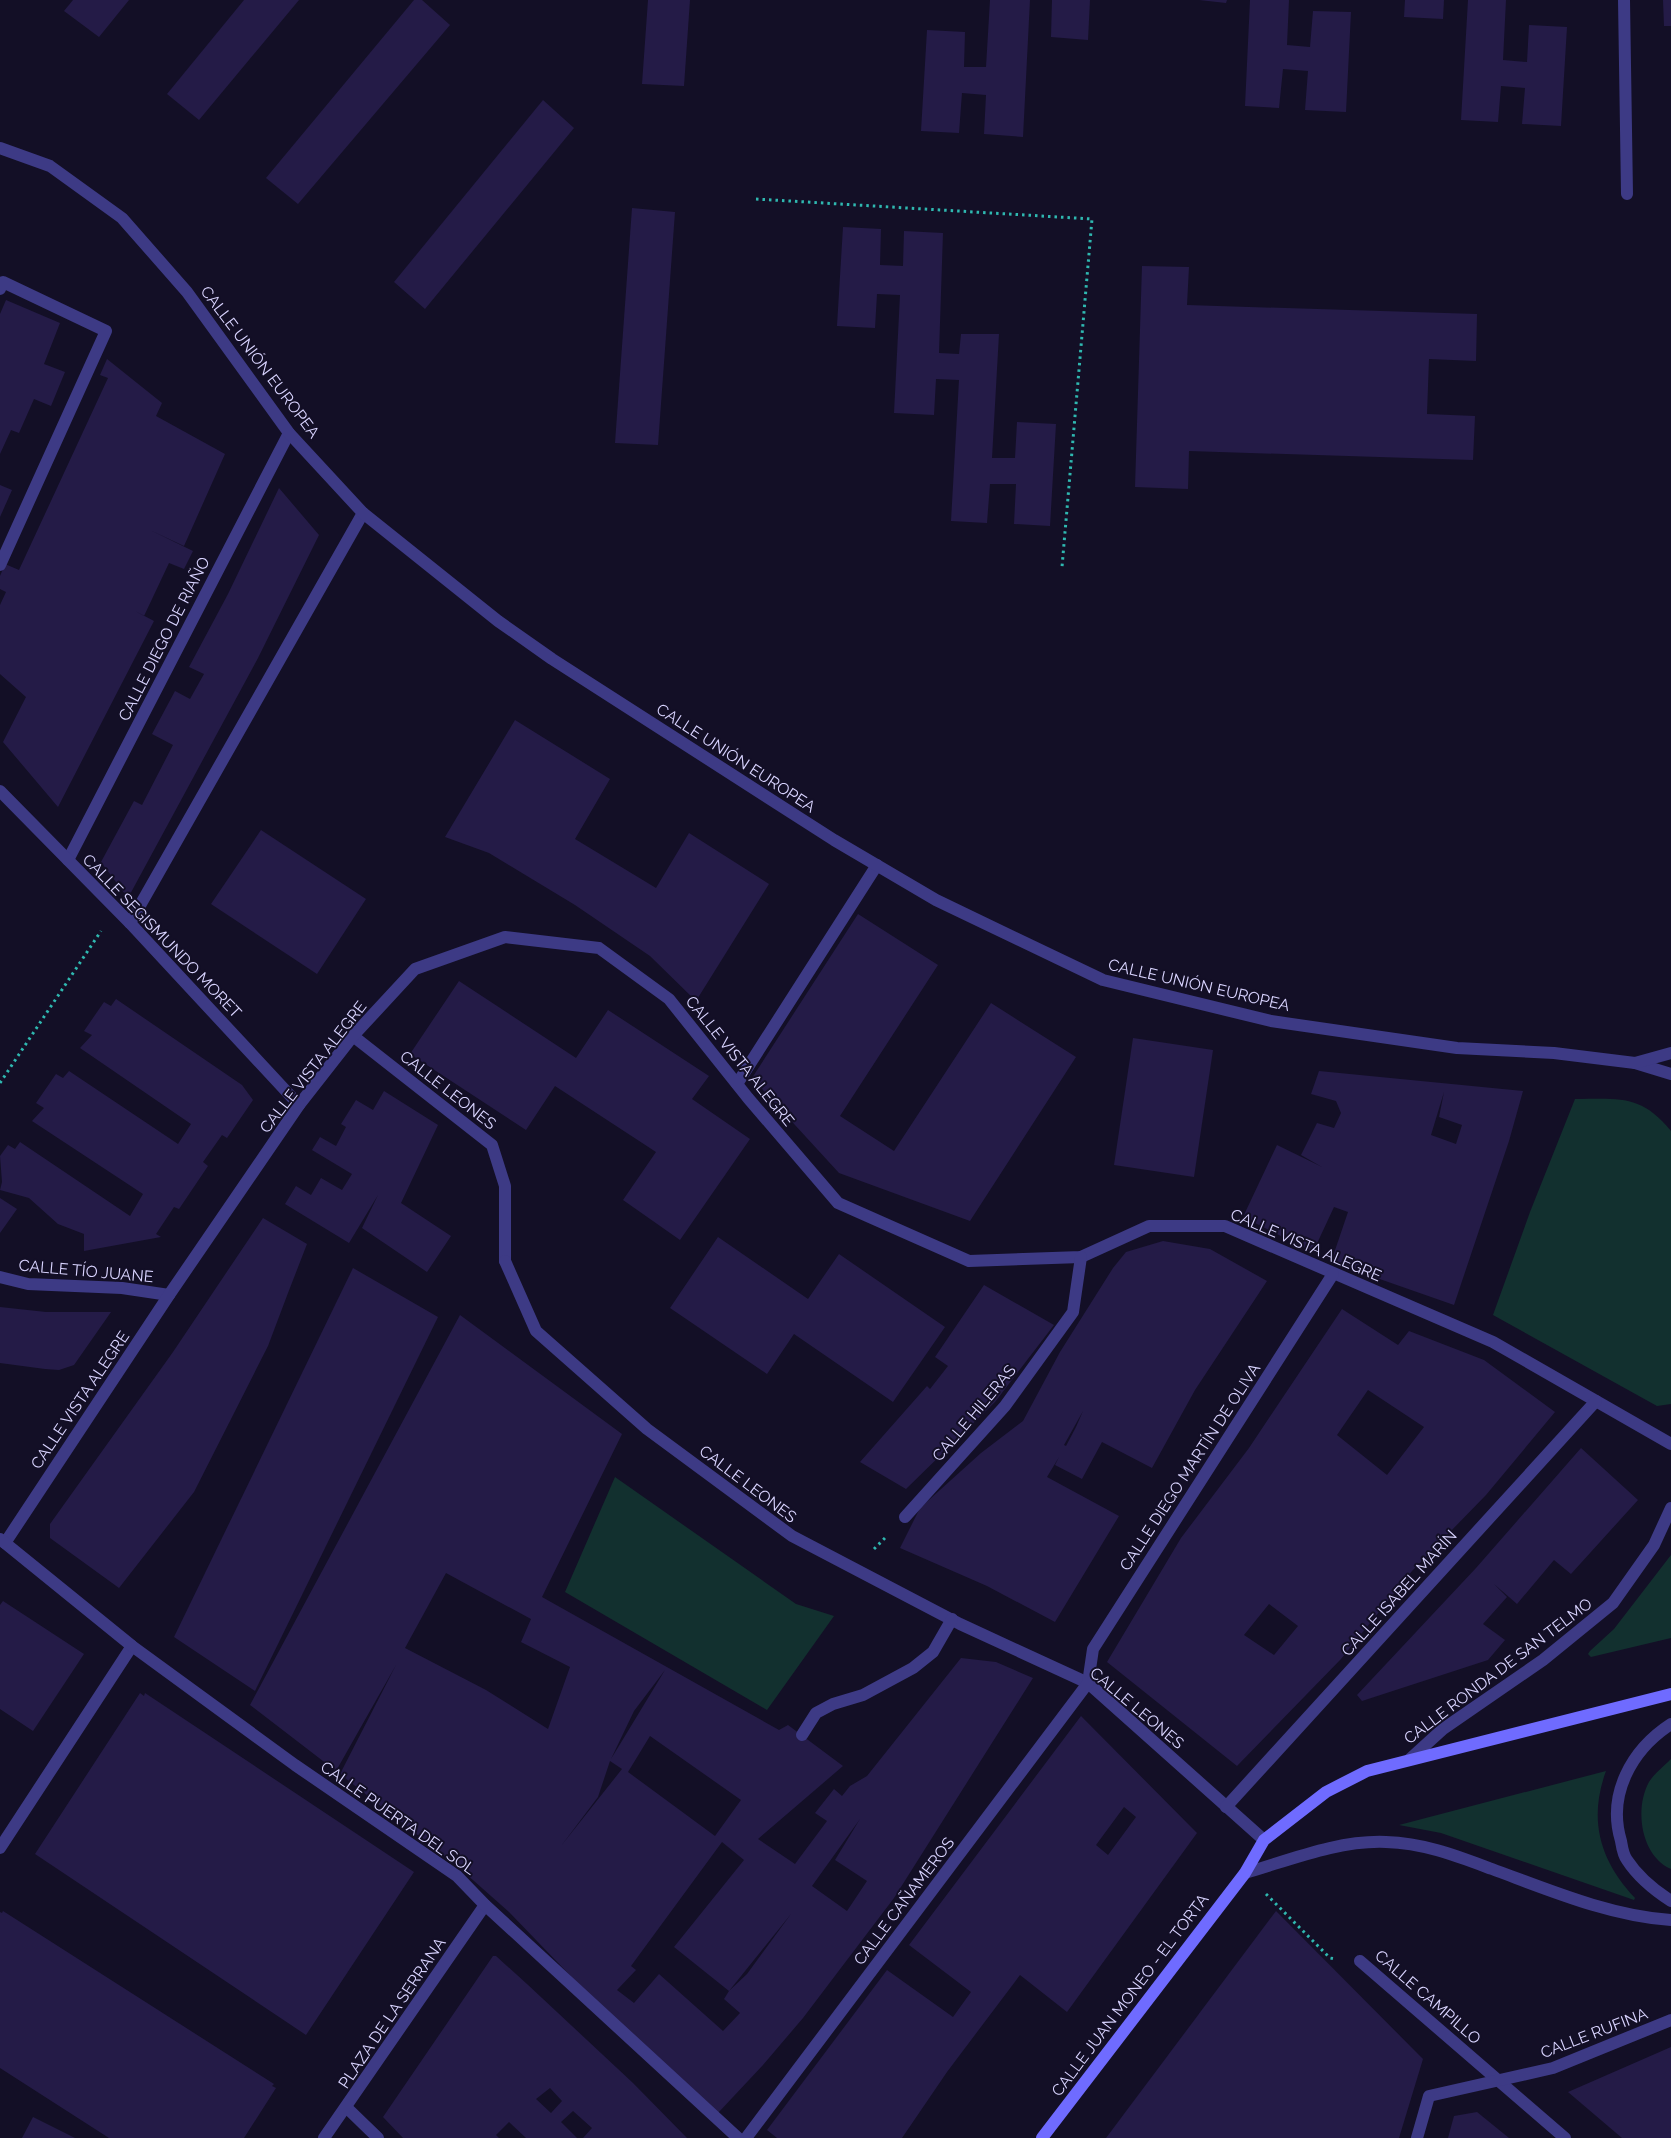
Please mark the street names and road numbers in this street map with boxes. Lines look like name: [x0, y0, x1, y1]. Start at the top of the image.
street label: CALLE UNIÓN EUROPEA: [197, 282, 324, 442]
street label: CALLE DIEGO DE RIAÑO: [113, 553, 214, 724]
street label: CALLE UNIÓN EUROPEA: [653, 699, 820, 817]
street label: CALLE SEGISMUNDO MORET: [79, 850, 246, 1022]
street label: CALLE UNIÓN EUROPEA: [1106, 954, 1292, 1015]
street label: CALLE VISTA ALEGRE: [682, 992, 799, 1130]
street label: CALLE VISTA ALEGRE: [256, 997, 371, 1137]
street label: CALLE LEONES: [396, 1047, 500, 1134]
street label: CALLE VISTA ALEGRE: [1228, 1205, 1384, 1285]
street label: CALLE TÍO JUANE: [18, 1255, 155, 1286]
street label: CALLE VISTA ALEGRE: [27, 1327, 133, 1472]
street label: CALLE DIEGO MARTÍN DE OLIVA: [1115, 1359, 1264, 1574]
street label: CALLE HILERAS: [928, 1361, 1020, 1465]
street label: CALLE LEONES: [696, 1441, 801, 1527]
street label: CALLE ISABEL MARÍN: [1337, 1525, 1461, 1660]
street label: CALLE RONDA DE SAN TELMO: [1400, 1594, 1596, 1748]
street label: CALLE LEONES: [1086, 1663, 1188, 1753]
street label: CALLE PUERTA DEL SOL: [317, 1757, 480, 1879]
street label: CALLE CAÑAMEROS: [849, 1833, 958, 1969]
street label: CALLE JUAN MONEO - EL TORTA: [1048, 1890, 1212, 2100]
street label: PLAZA DE LA SERRANA: [334, 1934, 450, 2092]
street label: CALLE CAMPILLO: [1371, 1946, 1485, 2048]
street label: CALLE RUFINA: [1538, 2004, 1650, 2062]

